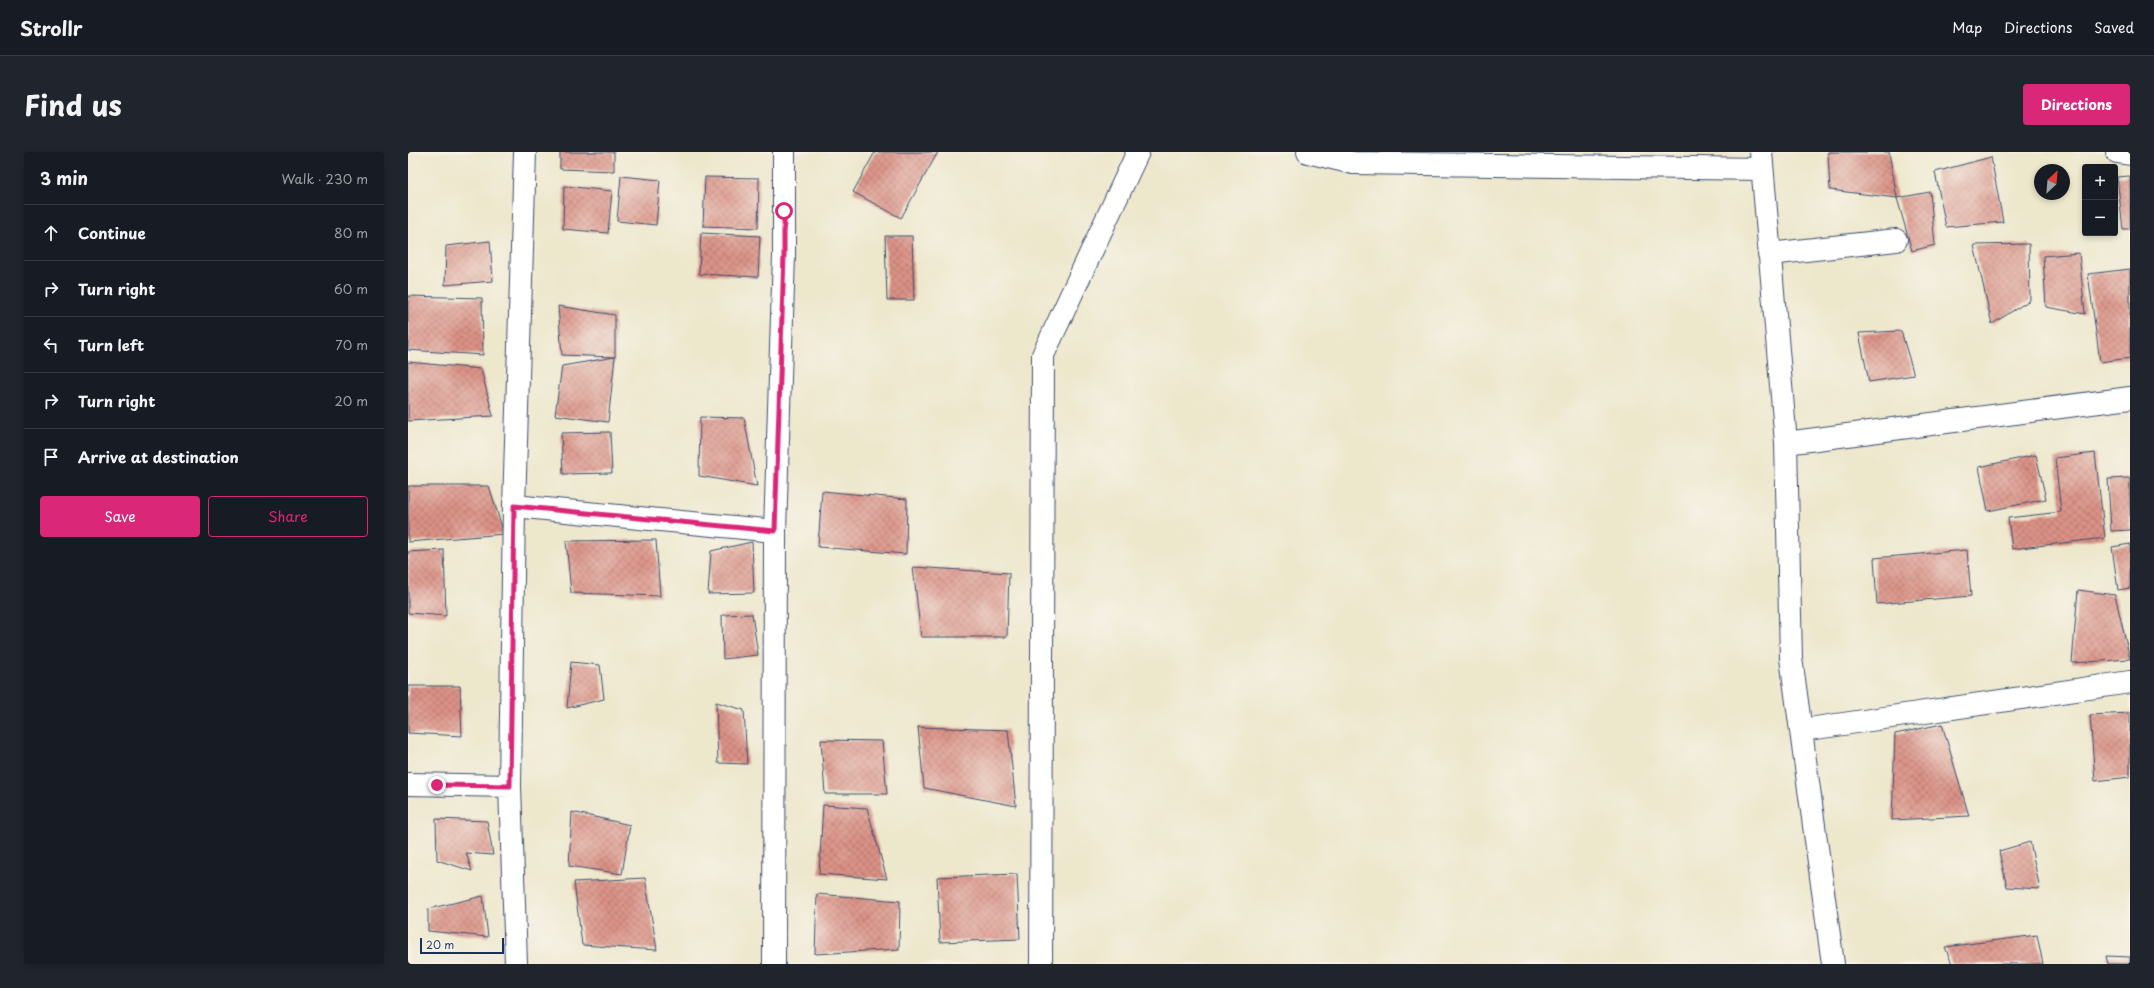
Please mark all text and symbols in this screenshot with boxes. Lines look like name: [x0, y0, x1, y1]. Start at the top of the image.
text: Strollr: [20, 14, 83, 42]
text: Map: [1952, 17, 1982, 38]
text: Directions: [2004, 17, 2072, 38]
text: Saved: [2094, 17, 2134, 38]
text: Find us: [24, 83, 122, 126]
button: Directions: [2023, 84, 2130, 125]
north arrow: [2034, 164, 2070, 200]
map controls: [2082, 164, 2118, 236]
button: +: [2082, 164, 2118, 200]
text: 3 min: [40, 165, 88, 191]
text: Walk · 230 m: [281, 169, 368, 188]
button: −: [2082, 200, 2118, 236]
route start: [775, 202, 793, 220]
text: Continue: [78, 221, 146, 244]
icon: ahead: [40, 222, 62, 244]
text: 80 m: [334, 223, 368, 242]
text: Turn right: [78, 277, 155, 300]
icon: right: [40, 278, 62, 300]
text: 60 m: [334, 279, 368, 298]
text: Turn left: [78, 333, 144, 356]
icon: left: [40, 334, 62, 356]
text: 70 m: [335, 335, 368, 354]
text: Turn right: [78, 389, 155, 412]
icon: right: [40, 390, 62, 412]
text: 20 m: [334, 391, 368, 410]
text: Arrive at destination: [78, 445, 239, 468]
icon: arrive: [40, 446, 62, 468]
button: Save: [40, 496, 200, 537]
button: Share: [208, 496, 368, 537]
route end: [428, 776, 446, 794]
scale bar: [420, 936, 504, 955]
text: 20 m: [426, 936, 454, 953]

